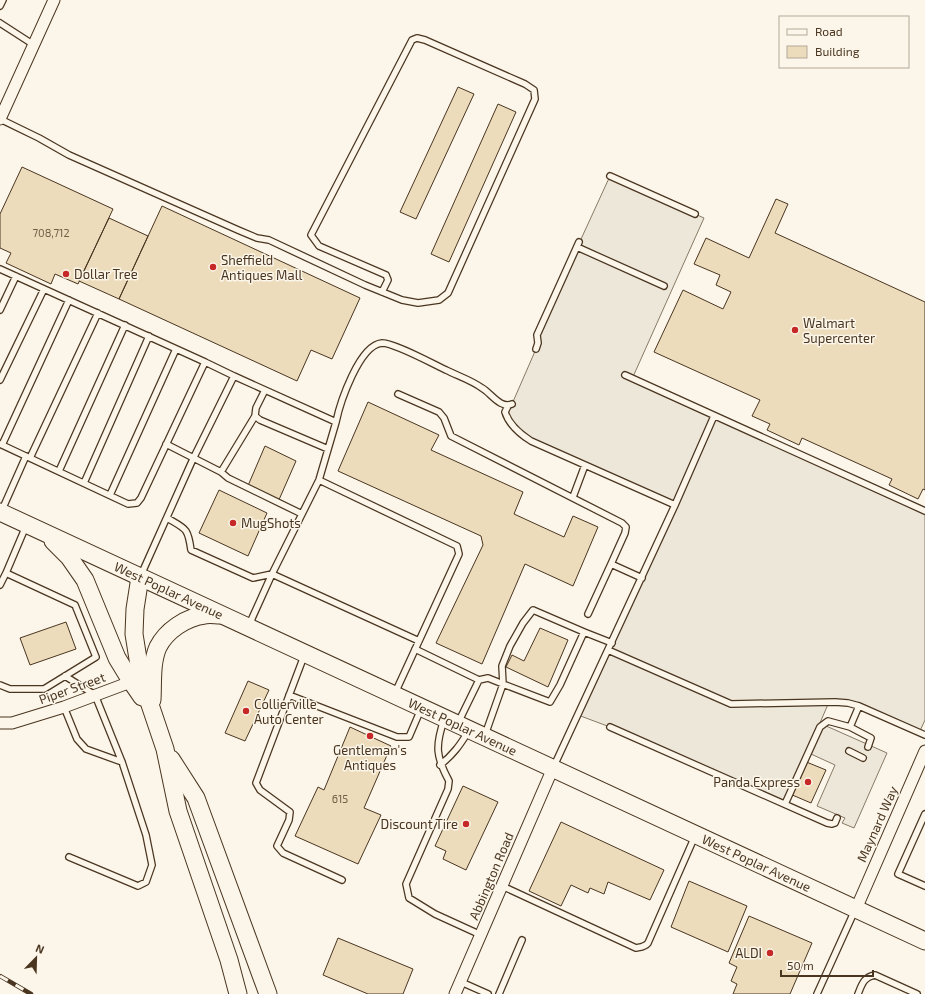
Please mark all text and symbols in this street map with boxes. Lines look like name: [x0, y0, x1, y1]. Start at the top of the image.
legend: [779, 16, 909, 68]
text: Road: [815, 24, 843, 38]
text: Building: [815, 44, 860, 58]
house number: 708,712: [32, 226, 70, 239]
place label: Sheffield Antiques Mall: [221, 252, 303, 283]
marker: Sheffield Antiques Mall: [208, 262, 218, 272]
place label: Dollar Tree: [74, 266, 138, 282]
marker: Dollar Tree: [61, 269, 71, 279]
place label: Walmart Supercenter: [803, 315, 875, 346]
marker: Walmart Supercenter: [790, 325, 800, 335]
place label: MugShots: [241, 515, 301, 531]
marker: MugShots: [228, 518, 238, 528]
street label: West Poplar Avenue: [112, 558, 226, 622]
street label: Piper Street: [37, 669, 107, 707]
street label: West Poplar Avenue: [406, 694, 520, 759]
place label: Collierville Auto Center: [254, 696, 324, 727]
marker: Collierville Auto Center: [241, 706, 251, 716]
marker: Gentleman's Antiques: [365, 731, 375, 741]
place label: Gentleman's Antiques: [333, 742, 407, 773]
place label: Panda Express: [713, 774, 800, 790]
marker: Panda Express: [803, 777, 813, 787]
street label: Maynard Way: [853, 783, 901, 865]
house number: 615: [332, 792, 348, 805]
place label: Discount Tire: [381, 816, 458, 832]
marker: Discount Tire: [461, 819, 471, 829]
street label: Abbington Road: [465, 830, 517, 922]
street label: West Poplar Avenue: [700, 831, 814, 895]
north arrow: [16, 938, 56, 978]
text: N: [34, 941, 46, 956]
place label: ALDI: [735, 945, 762, 961]
marker: ALDI: [765, 948, 775, 958]
scale bar: [781, 952, 873, 978]
text: 50 m: [787, 958, 814, 972]

